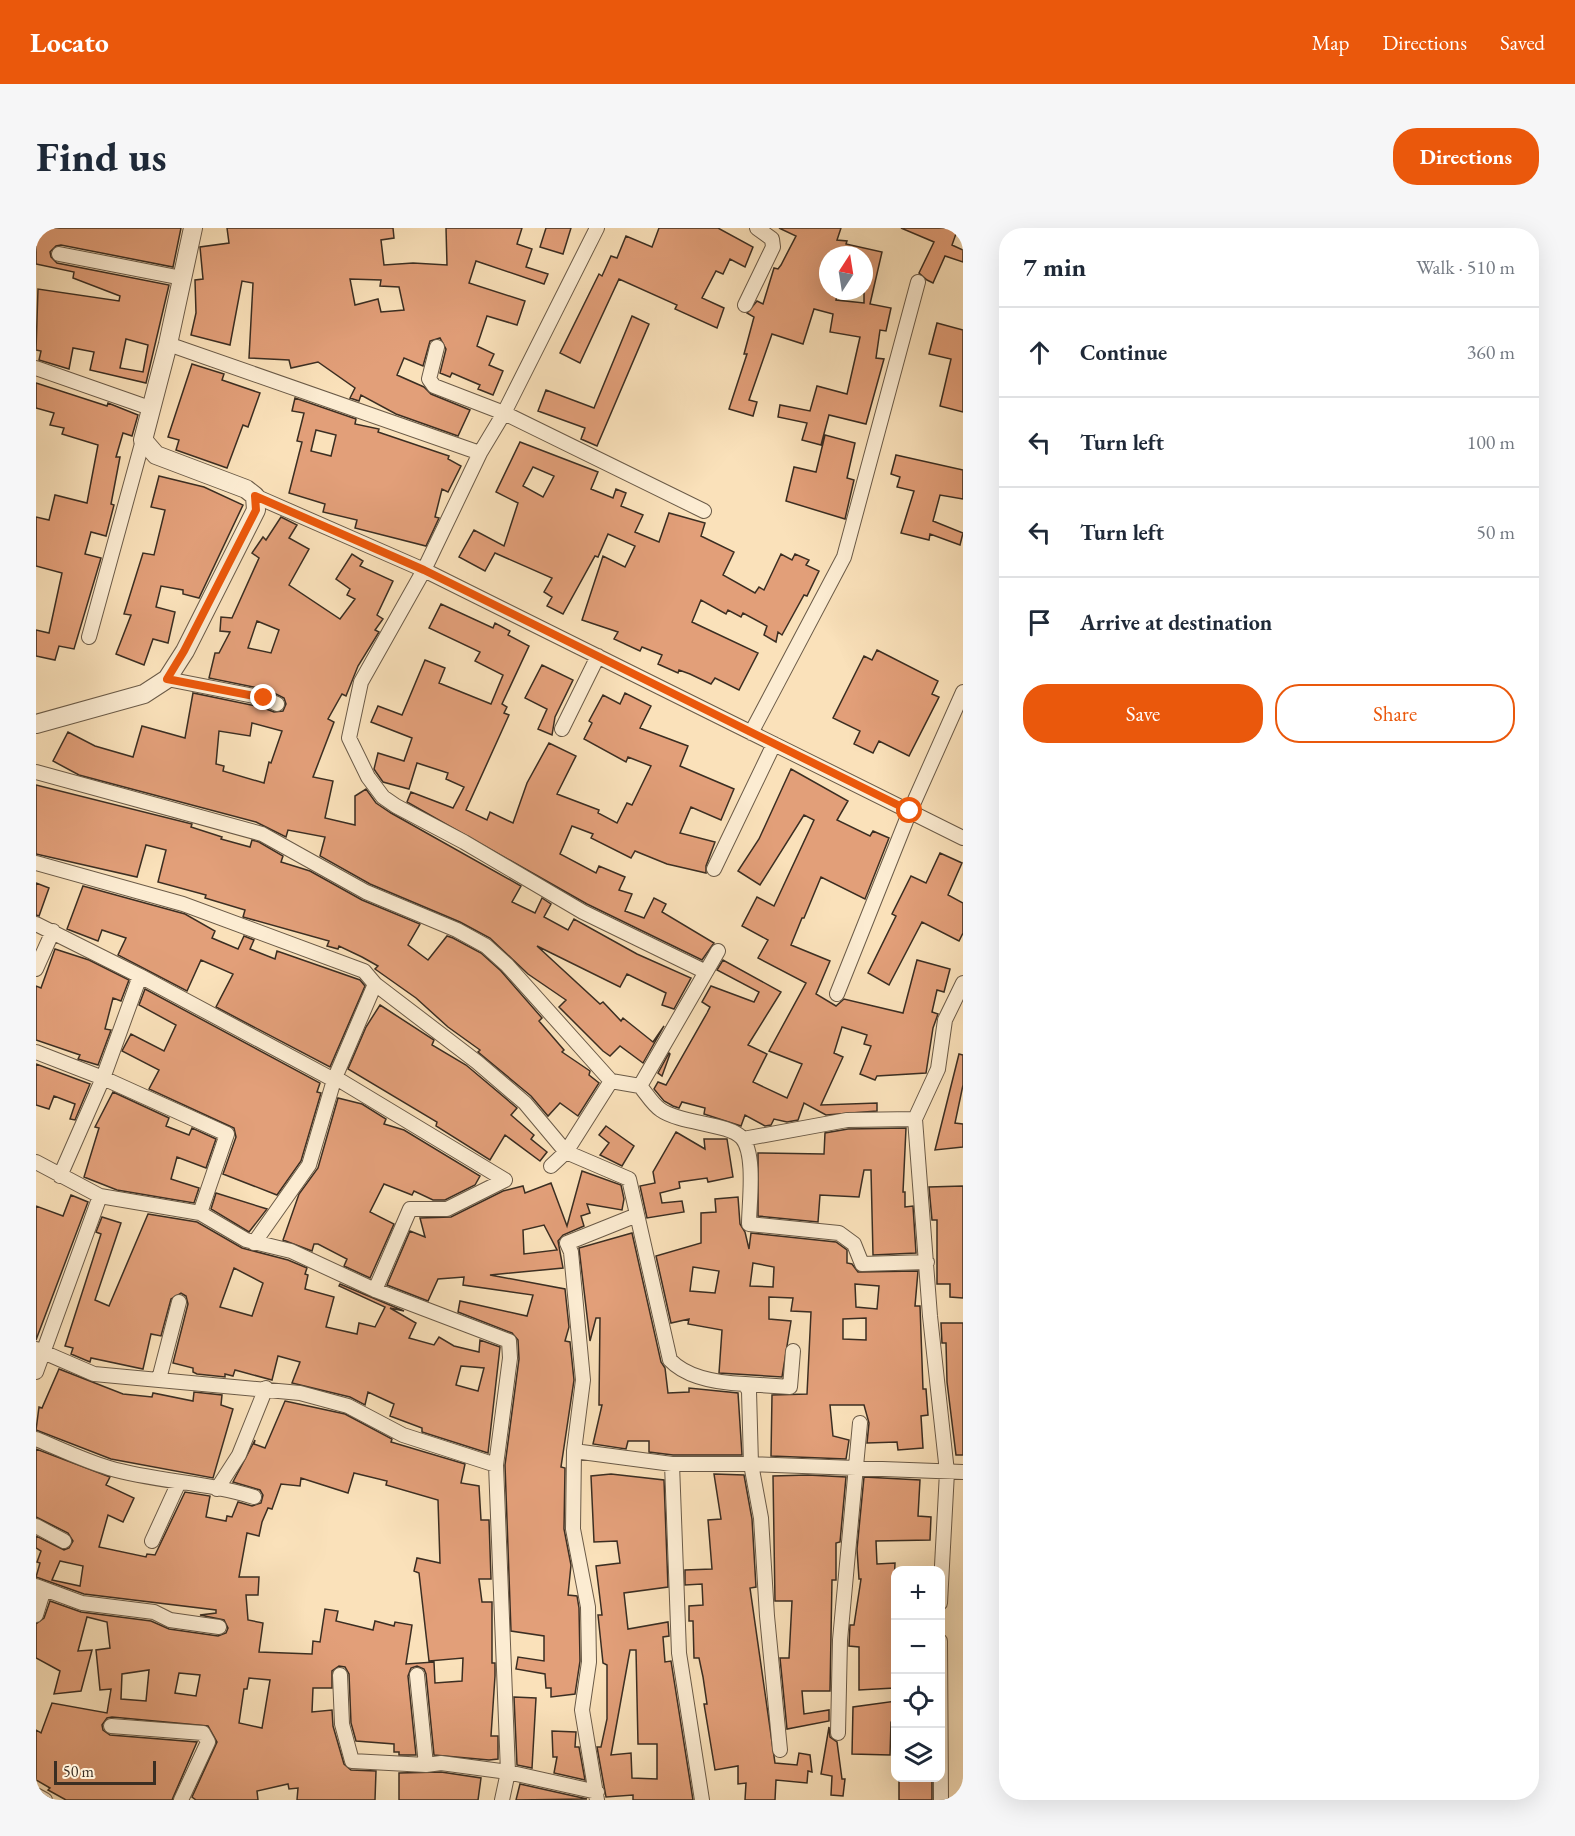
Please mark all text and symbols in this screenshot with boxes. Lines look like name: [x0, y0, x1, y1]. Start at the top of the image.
text: Locato: [30, 24, 109, 60]
text: Map: [1312, 29, 1349, 56]
text: Directions: [1382, 29, 1467, 56]
text: Saved: [1500, 29, 1545, 56]
button: Directions: [1393, 128, 1539, 185]
text: Find us: [36, 129, 167, 184]
north arrow: [819, 246, 873, 300]
text: 7 min: [1023, 250, 1086, 284]
text: Walk · 510 m: [1416, 254, 1515, 280]
icon: ahead: [1023, 336, 1056, 369]
text: Continue: [1080, 338, 1167, 367]
text: 360 m: [1467, 339, 1515, 365]
icon: left: [1023, 426, 1056, 459]
text: Turn left: [1080, 428, 1164, 457]
text: 100 m: [1467, 429, 1515, 455]
icon: left: [1023, 516, 1056, 549]
text: Turn left: [1080, 518, 1164, 547]
text: 50 m: [1476, 519, 1515, 545]
icon: arrive: [1023, 606, 1056, 639]
text: Arrive at destination: [1080, 608, 1272, 637]
route end: [250, 684, 276, 710]
button: Save: [1023, 684, 1263, 743]
button: Share: [1275, 684, 1515, 743]
route start: [896, 797, 922, 823]
map controls: [891, 1566, 945, 1782]
button: +: [891, 1566, 945, 1620]
button: −: [891, 1620, 945, 1674]
button: locate: [891, 1674, 945, 1728]
button: layers: [891, 1728, 945, 1782]
scale bar: [54, 1758, 156, 1786]
text: 50 m: [63, 1761, 94, 1782]

